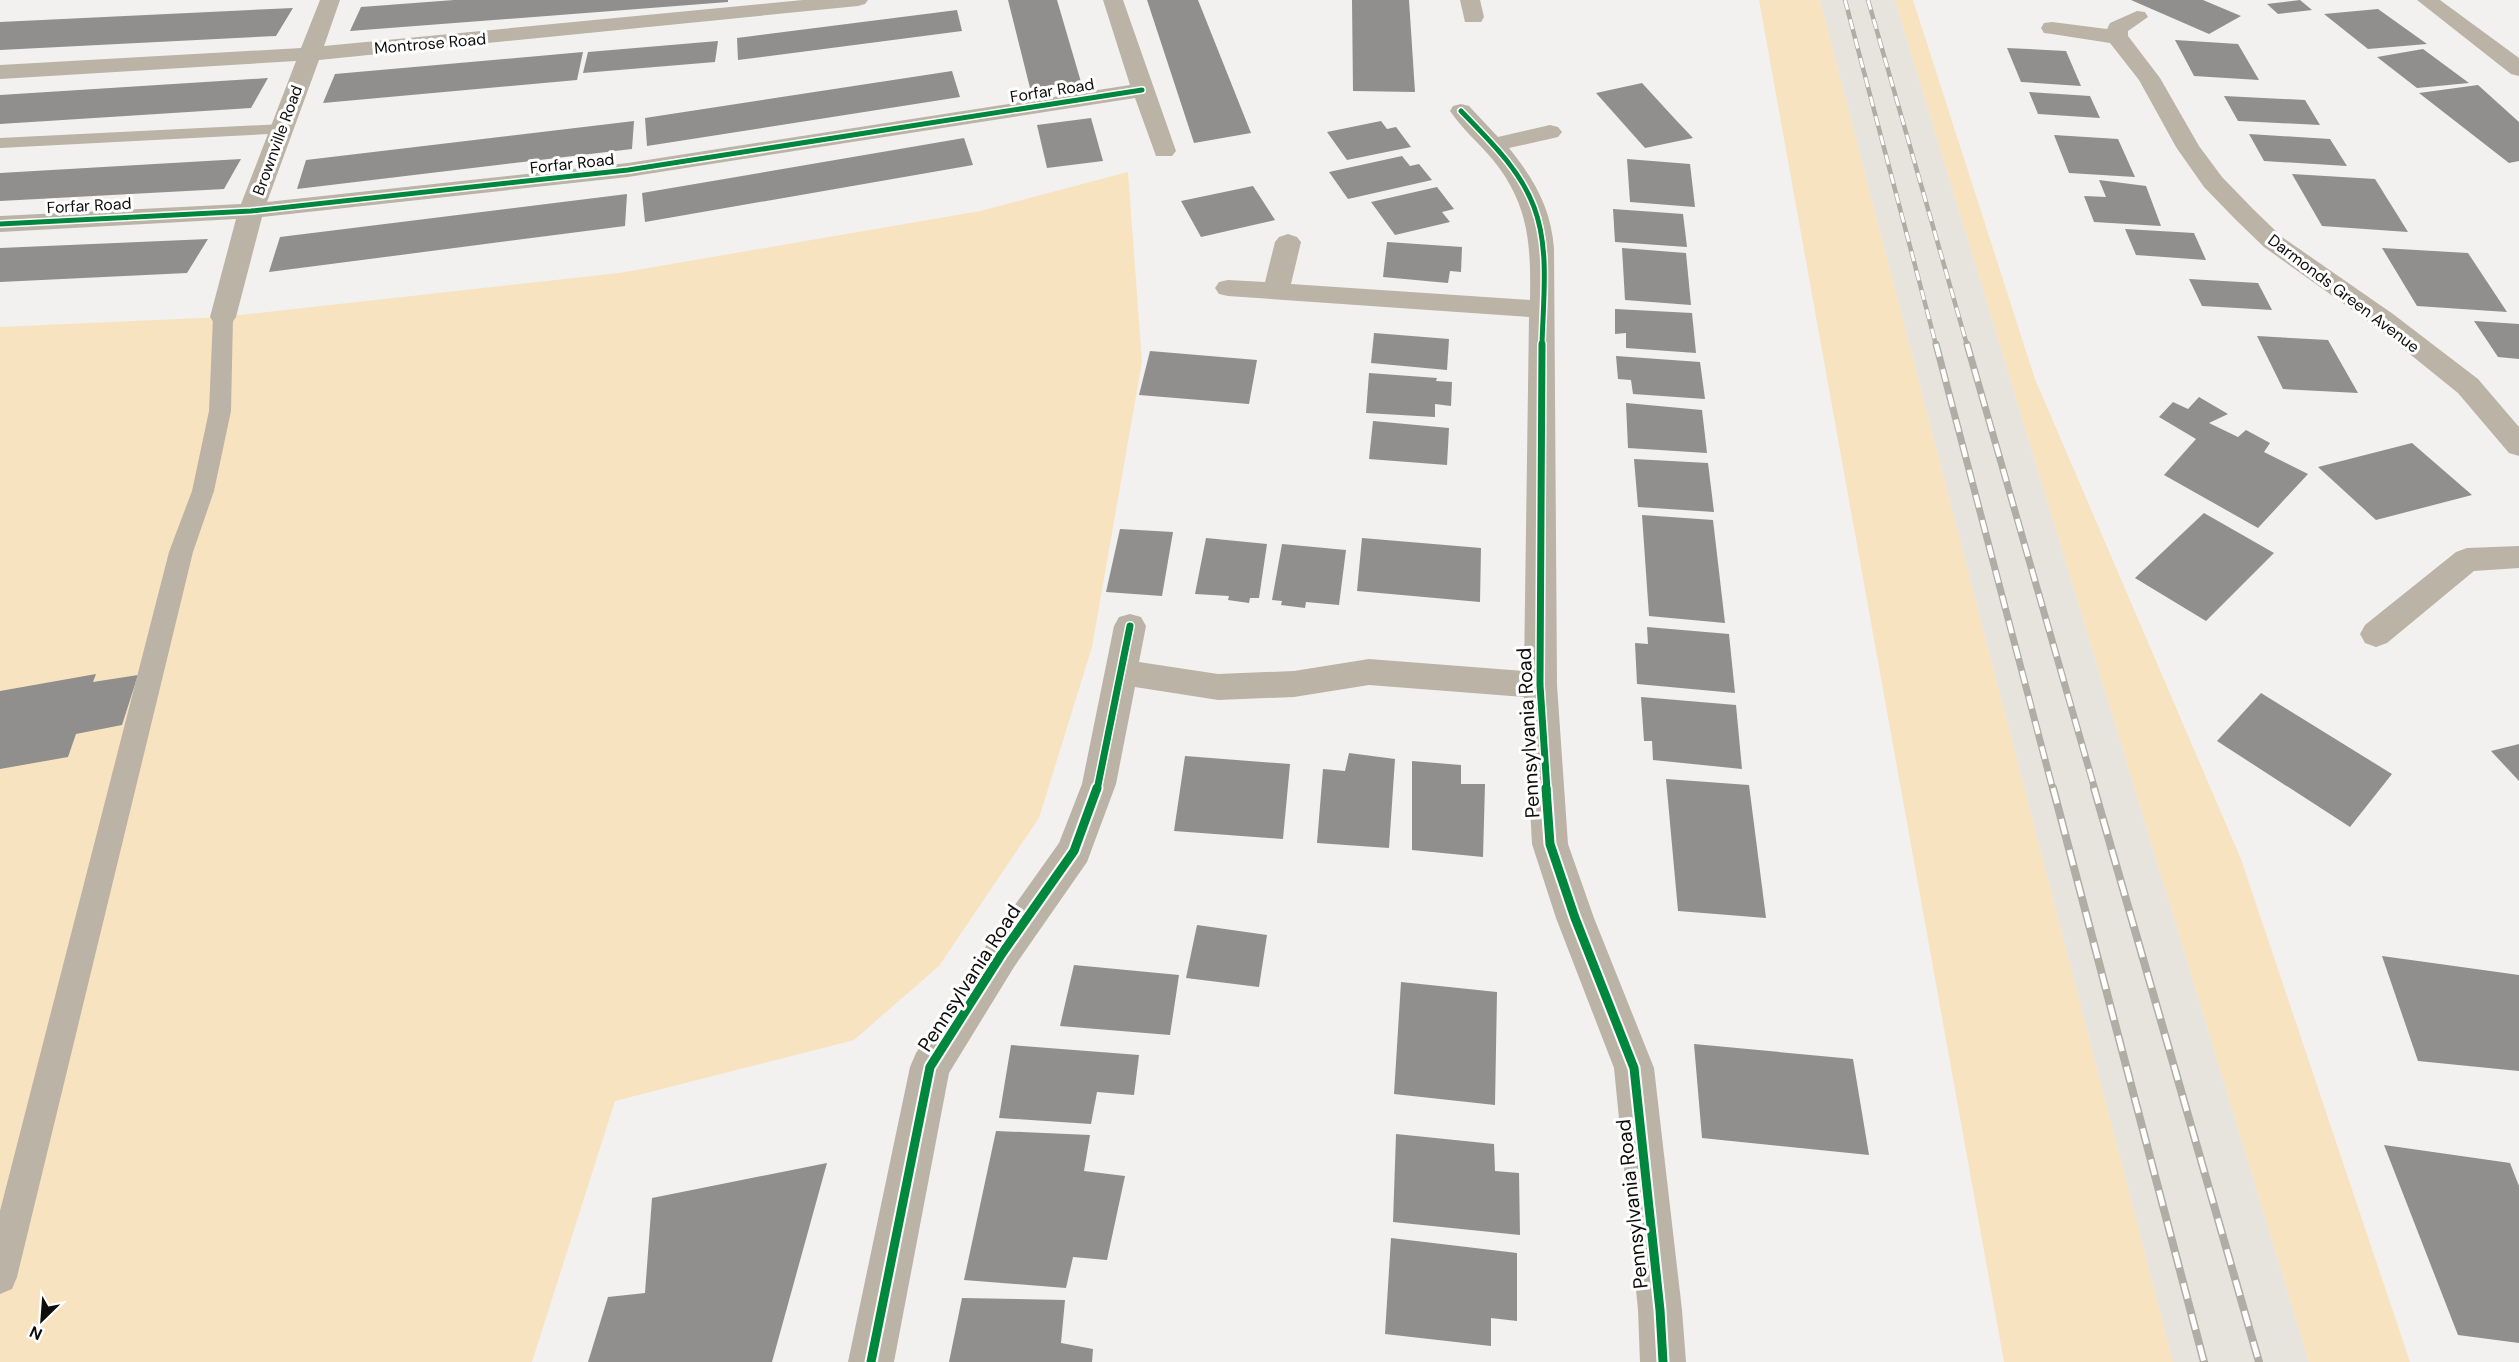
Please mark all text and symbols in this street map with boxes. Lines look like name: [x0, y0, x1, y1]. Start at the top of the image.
street label: Montrose Road: [373, 28, 487, 59]
street label: Forfar Road: [1009, 73, 1096, 108]
street label: Brownville Road: [248, 82, 307, 198]
street label: Forfar Road: [529, 149, 615, 178]
street label: Forfar Road: [46, 193, 132, 218]
street label: Darmonds Green Avenue: [2264, 229, 2424, 357]
street label: Pennsylvania Road: [1511, 647, 1545, 819]
street label: Pennsylvania Road: [912, 899, 1026, 1057]
street label: Pennsylvania Road: [1610, 1118, 1654, 1290]
north arrow: [12, 1290, 72, 1350]
text: N: [26, 1321, 46, 1345]

